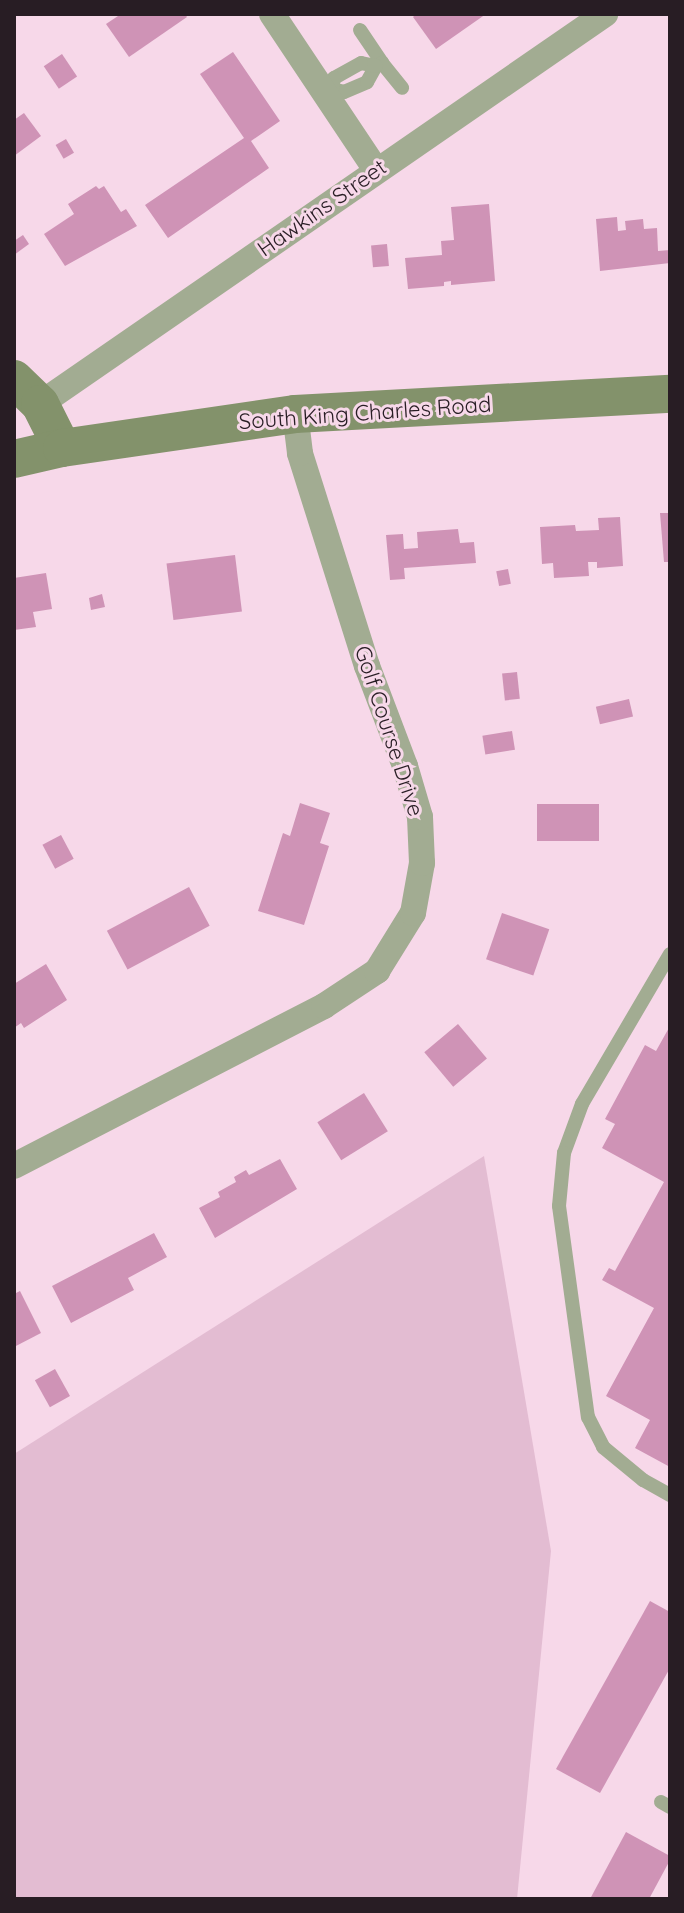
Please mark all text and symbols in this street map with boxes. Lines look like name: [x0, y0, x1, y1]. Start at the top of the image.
street label: Hawkins Street: [252, 154, 392, 262]
street label: South King Charles Road: [238, 391, 492, 435]
street label: Golf Course Drive: [349, 642, 429, 820]

